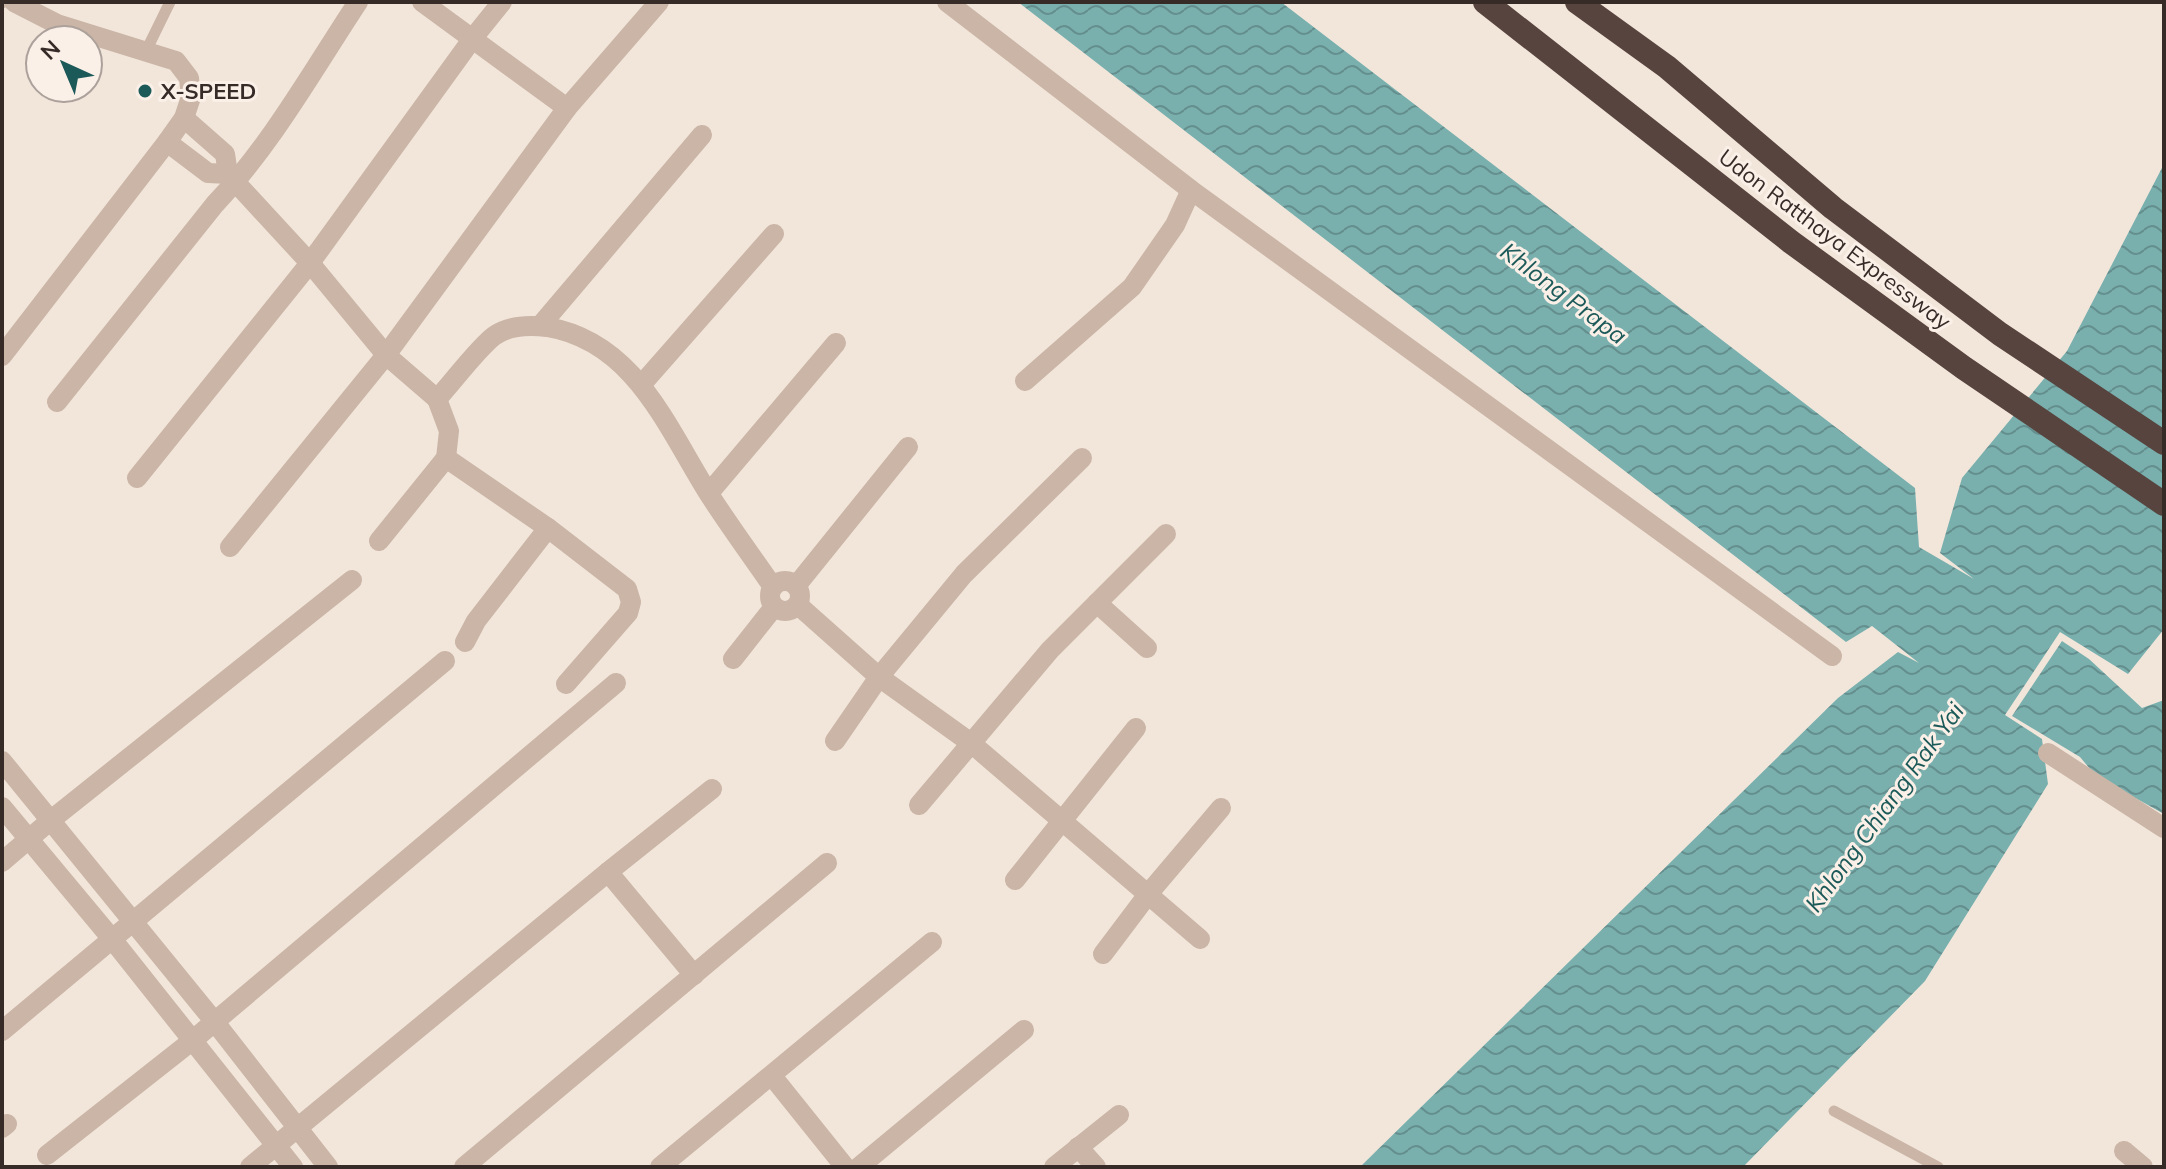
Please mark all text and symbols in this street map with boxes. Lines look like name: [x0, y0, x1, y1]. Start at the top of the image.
north arrow: [24, 24, 104, 104]
text: N: [34, 34, 66, 65]
place label: X-SPEED: [160, 77, 256, 105]
marker: X-SPEED: [136, 82, 154, 100]
street label: Udon Ratthaya Expressway: [1713, 143, 1957, 336]
water label: Khlong Prapa: [1495, 236, 1633, 350]
water label: Khlong Chiang Rak Yai: [1798, 696, 1970, 917]

